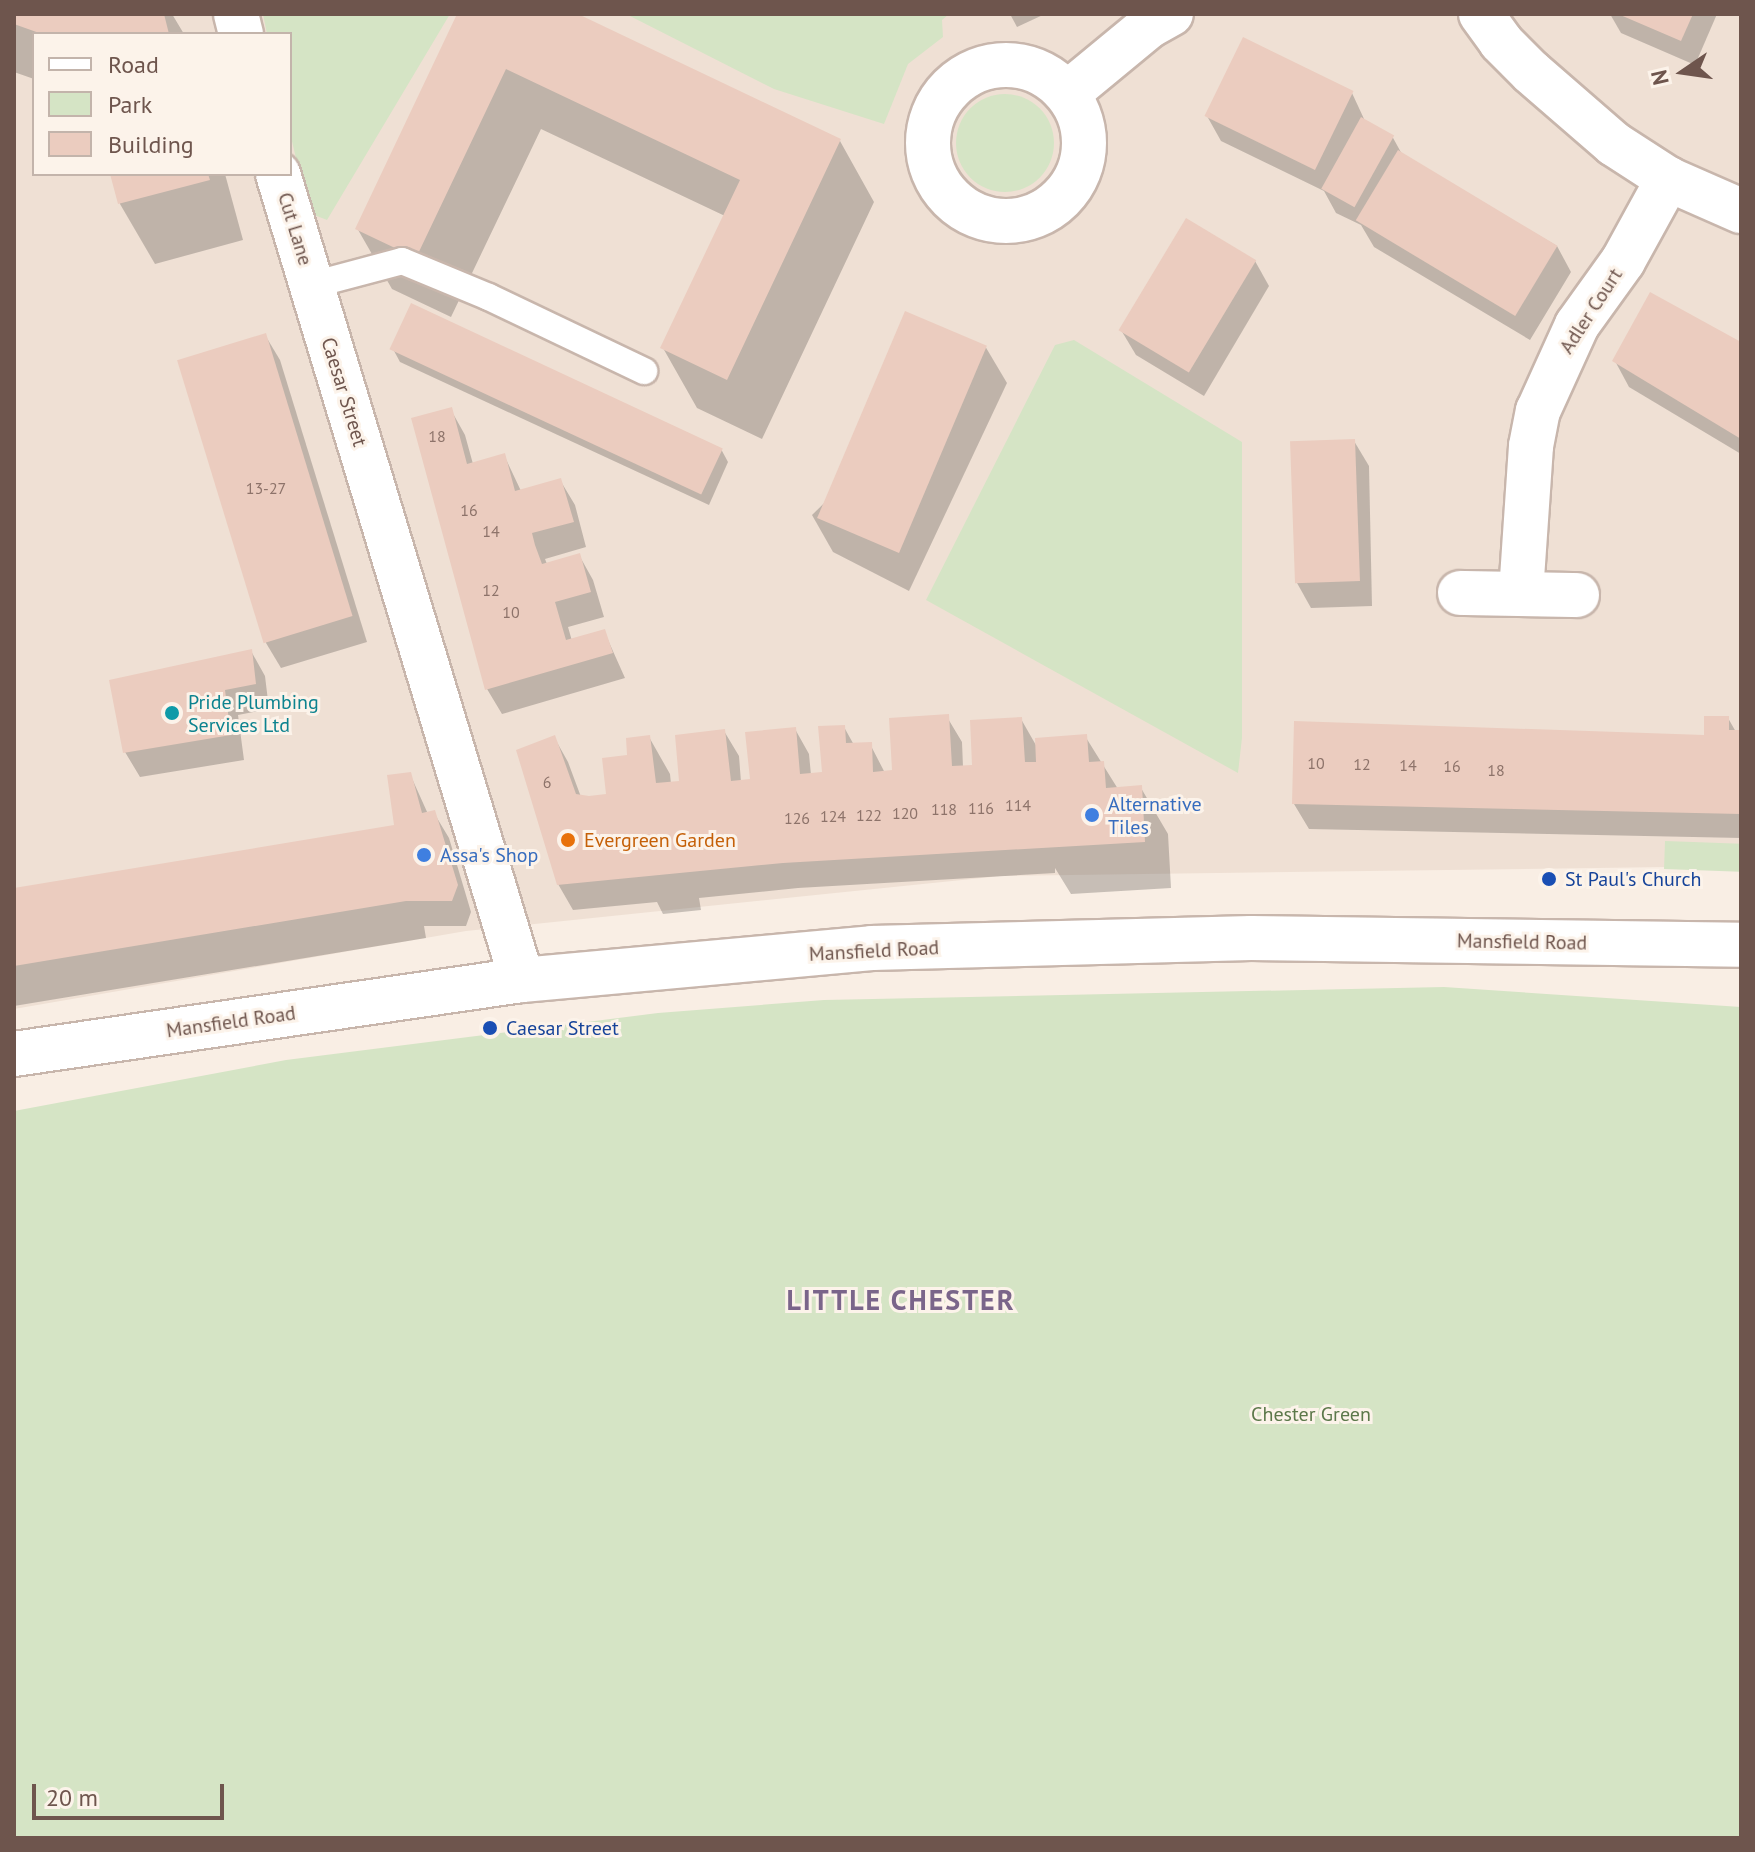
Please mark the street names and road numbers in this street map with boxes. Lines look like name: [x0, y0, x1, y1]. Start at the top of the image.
street label: Cut Lane: [273, 190, 317, 268]
street label: Adler Court: [1555, 264, 1627, 358]
street label: Caesar Street: [316, 335, 372, 449]
street label: Mansfield Road: [1457, 929, 1587, 955]
street label: Mansfield Road: [808, 936, 940, 966]
street label: Mansfield Road: [165, 1001, 297, 1043]

